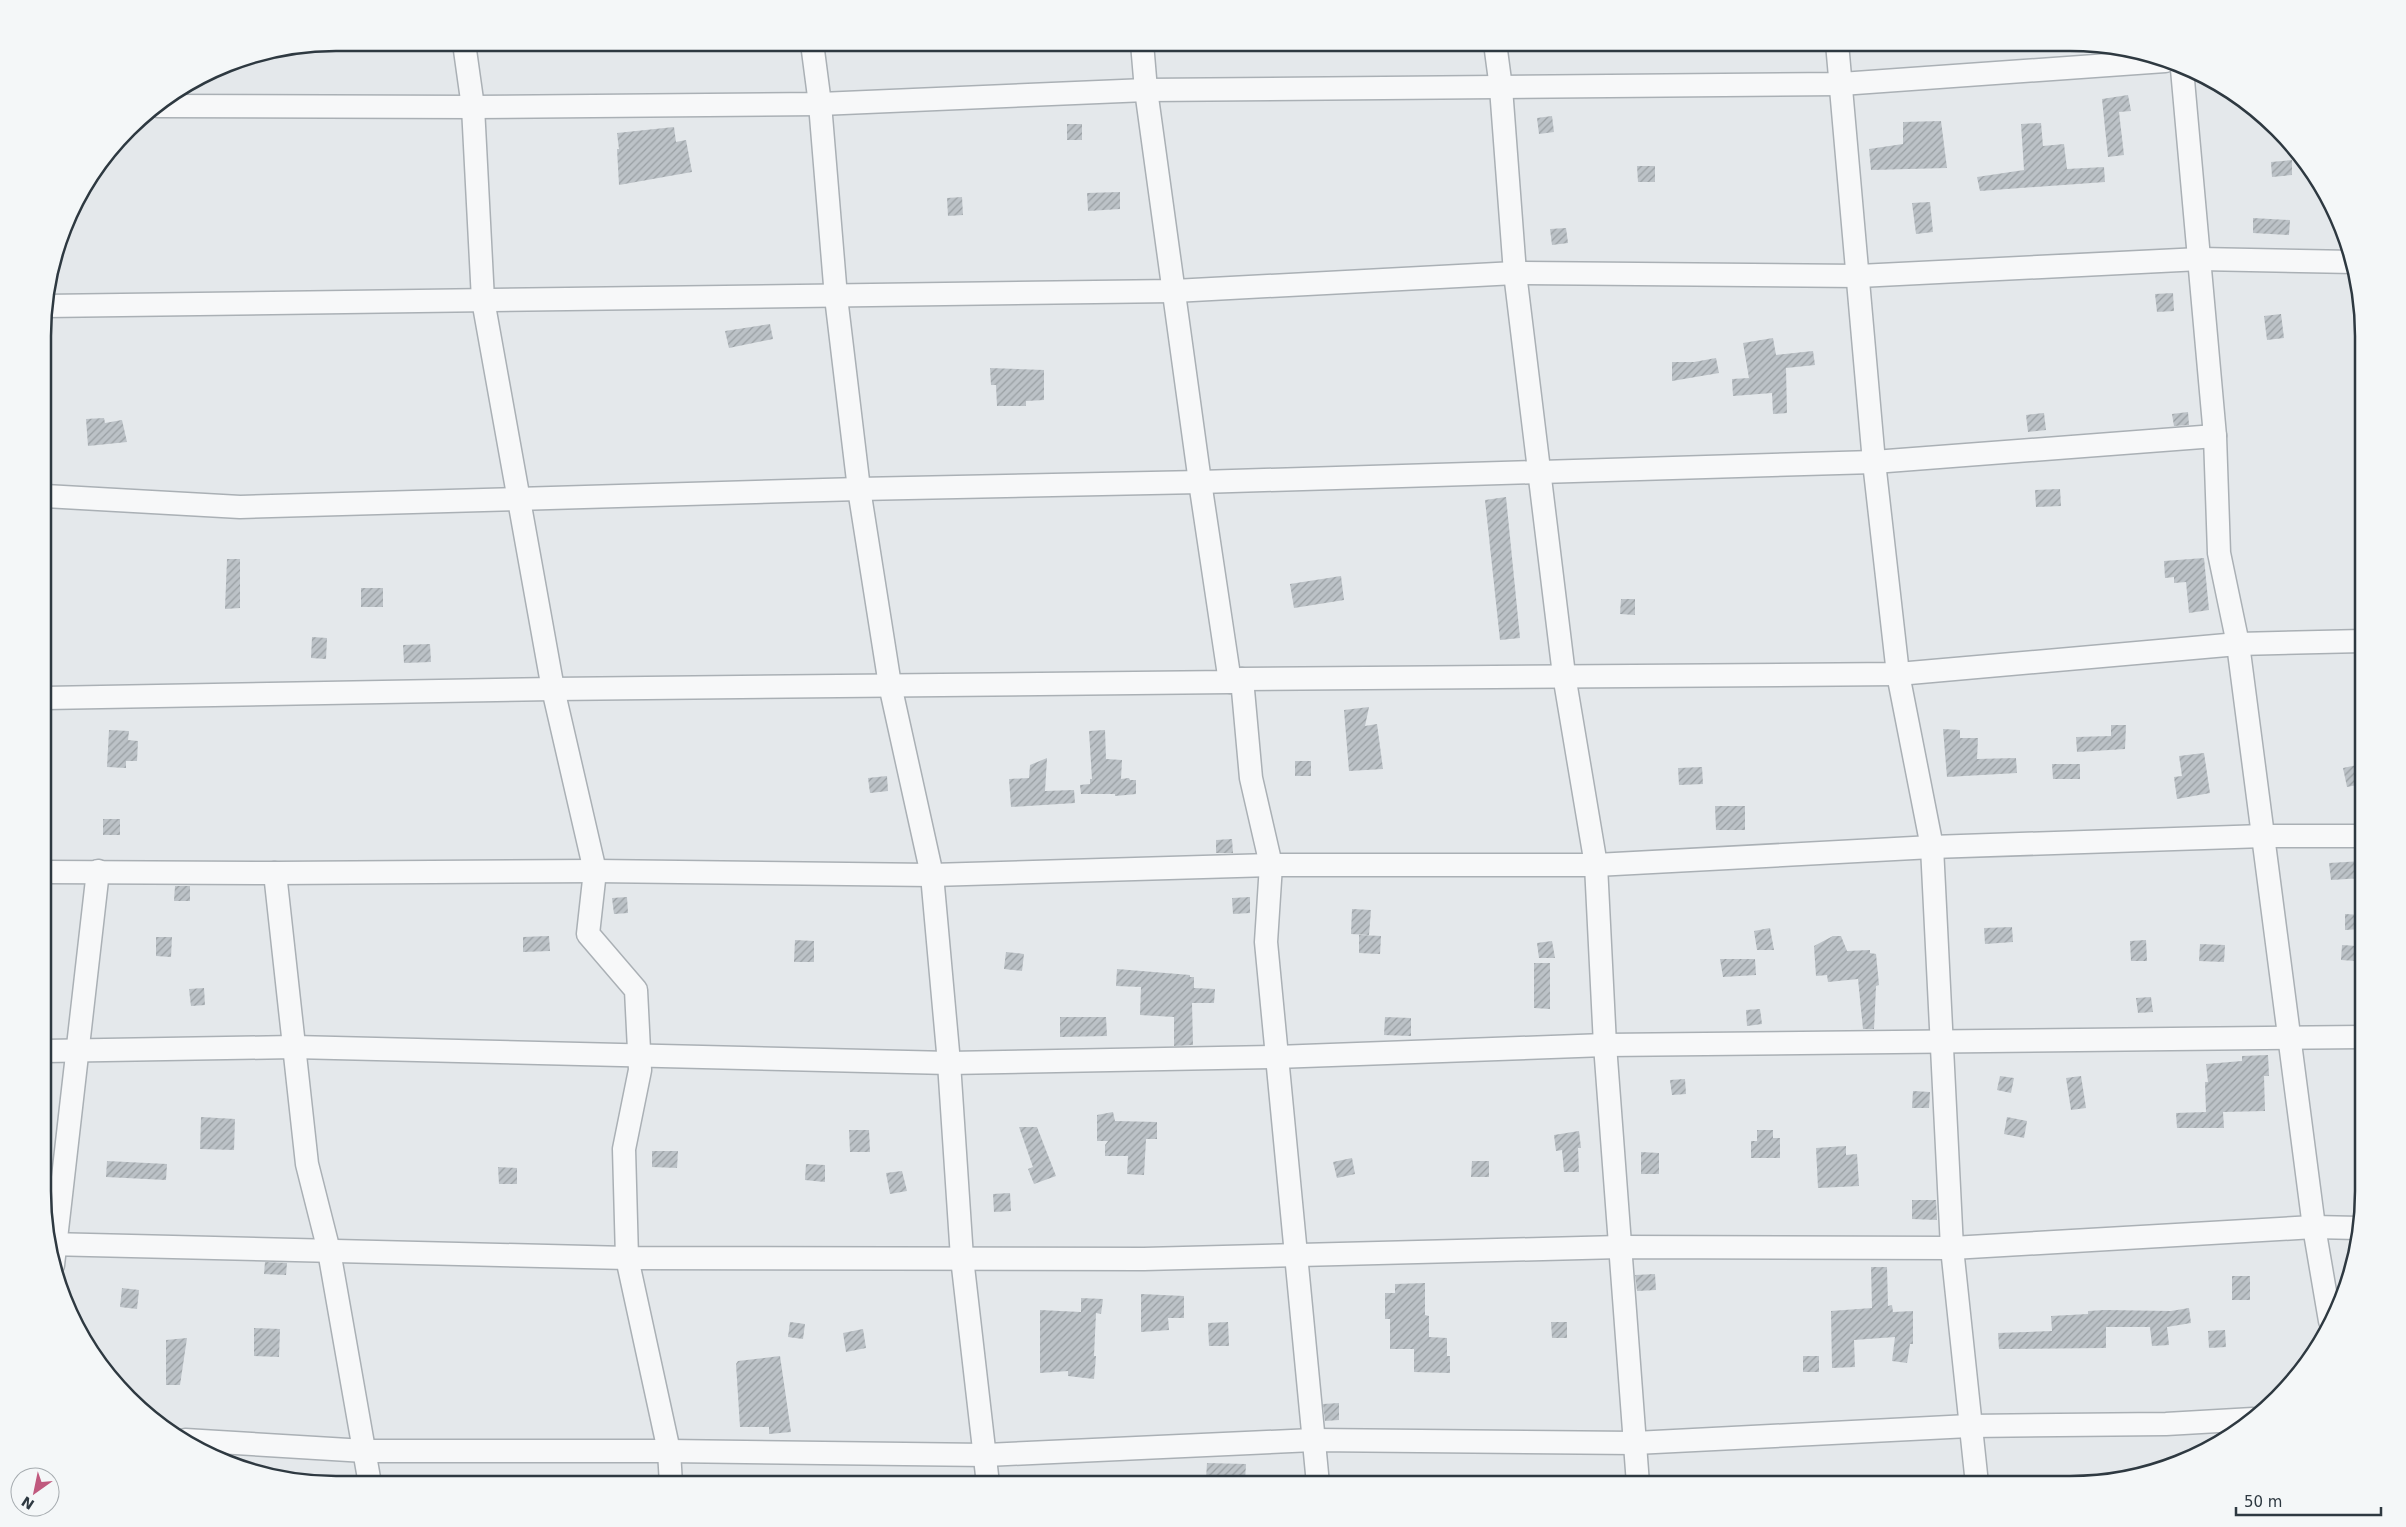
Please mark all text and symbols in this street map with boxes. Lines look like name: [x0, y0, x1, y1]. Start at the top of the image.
north arrow: [10, 1467, 60, 1517]
scale bar: [2236, 1484, 2381, 1516]
text: N: [19, 1493, 37, 1513]
text: 50 m: [2244, 1493, 2282, 1511]

